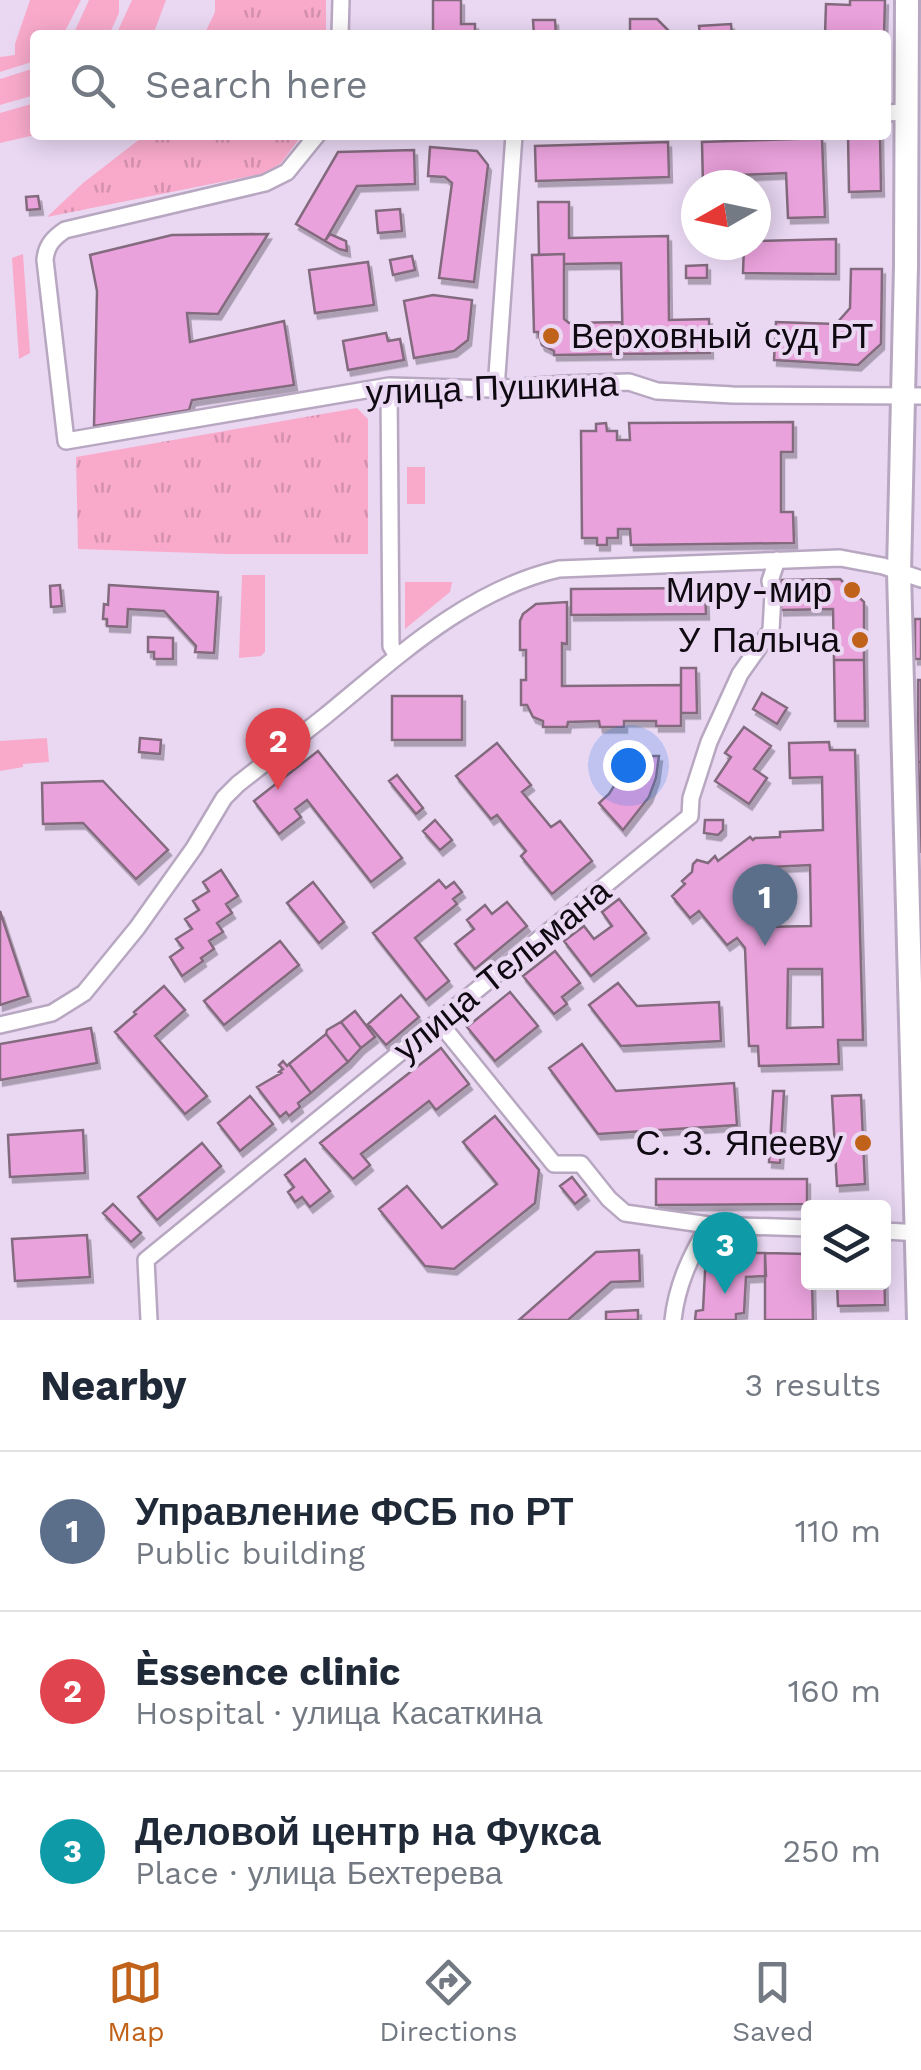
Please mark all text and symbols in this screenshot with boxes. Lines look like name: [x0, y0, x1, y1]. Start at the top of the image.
search box: [30, 30, 891, 140]
icon: search: [65, 58, 120, 113]
text: Search here: [145, 63, 368, 107]
north arrow: [681, 170, 771, 260]
place label: Верховный суд РТ: [571, 315, 873, 357]
marker: Верховный суд РТ: [540, 325, 562, 347]
street label: улица Пушкина: [365, 363, 619, 413]
place label: Миру-мир: [666, 569, 832, 611]
marker: Миру-мир: [841, 579, 863, 601]
place label: У Палыча: [678, 619, 841, 661]
marker: У Палыча: [849, 629, 871, 651]
pin: 2: [246, 708, 310, 790]
your location: [603, 740, 654, 791]
pin: 1: [732, 864, 798, 946]
street label: улица Тельмана: [385, 869, 619, 1070]
place label: С. З. Япееву: [636, 1122, 843, 1164]
marker: С. З. Япееву: [852, 1132, 874, 1154]
map controls: [801, 1200, 891, 1290]
button: layers: [801, 1200, 891, 1290]
pin: 3: [692, 1212, 758, 1294]
text: Nearby: [40, 1361, 187, 1410]
text: 3 results: [744, 1366, 881, 1404]
text: Управление ФСБ по РТ: [135, 1490, 574, 1534]
text: 1: [66, 1512, 79, 1550]
text: 110 m: [795, 1512, 881, 1550]
text: Public building: [135, 1534, 365, 1572]
text: Èssence clinic: [135, 1650, 401, 1694]
text: 2: [63, 1672, 82, 1710]
text: 160 m: [788, 1672, 881, 1710]
text: Hospital · улица Касаткина: [135, 1694, 543, 1732]
text: Деловой центр на Фукса: [135, 1810, 601, 1854]
text: 3: [63, 1832, 82, 1870]
text: 250 m: [782, 1832, 881, 1870]
text: Place · улица Бехтерева: [135, 1854, 503, 1892]
tab: Map: [107, 1955, 165, 2048]
tab: Directions: [379, 1955, 518, 2048]
tab: Saved: [732, 1955, 814, 2048]

